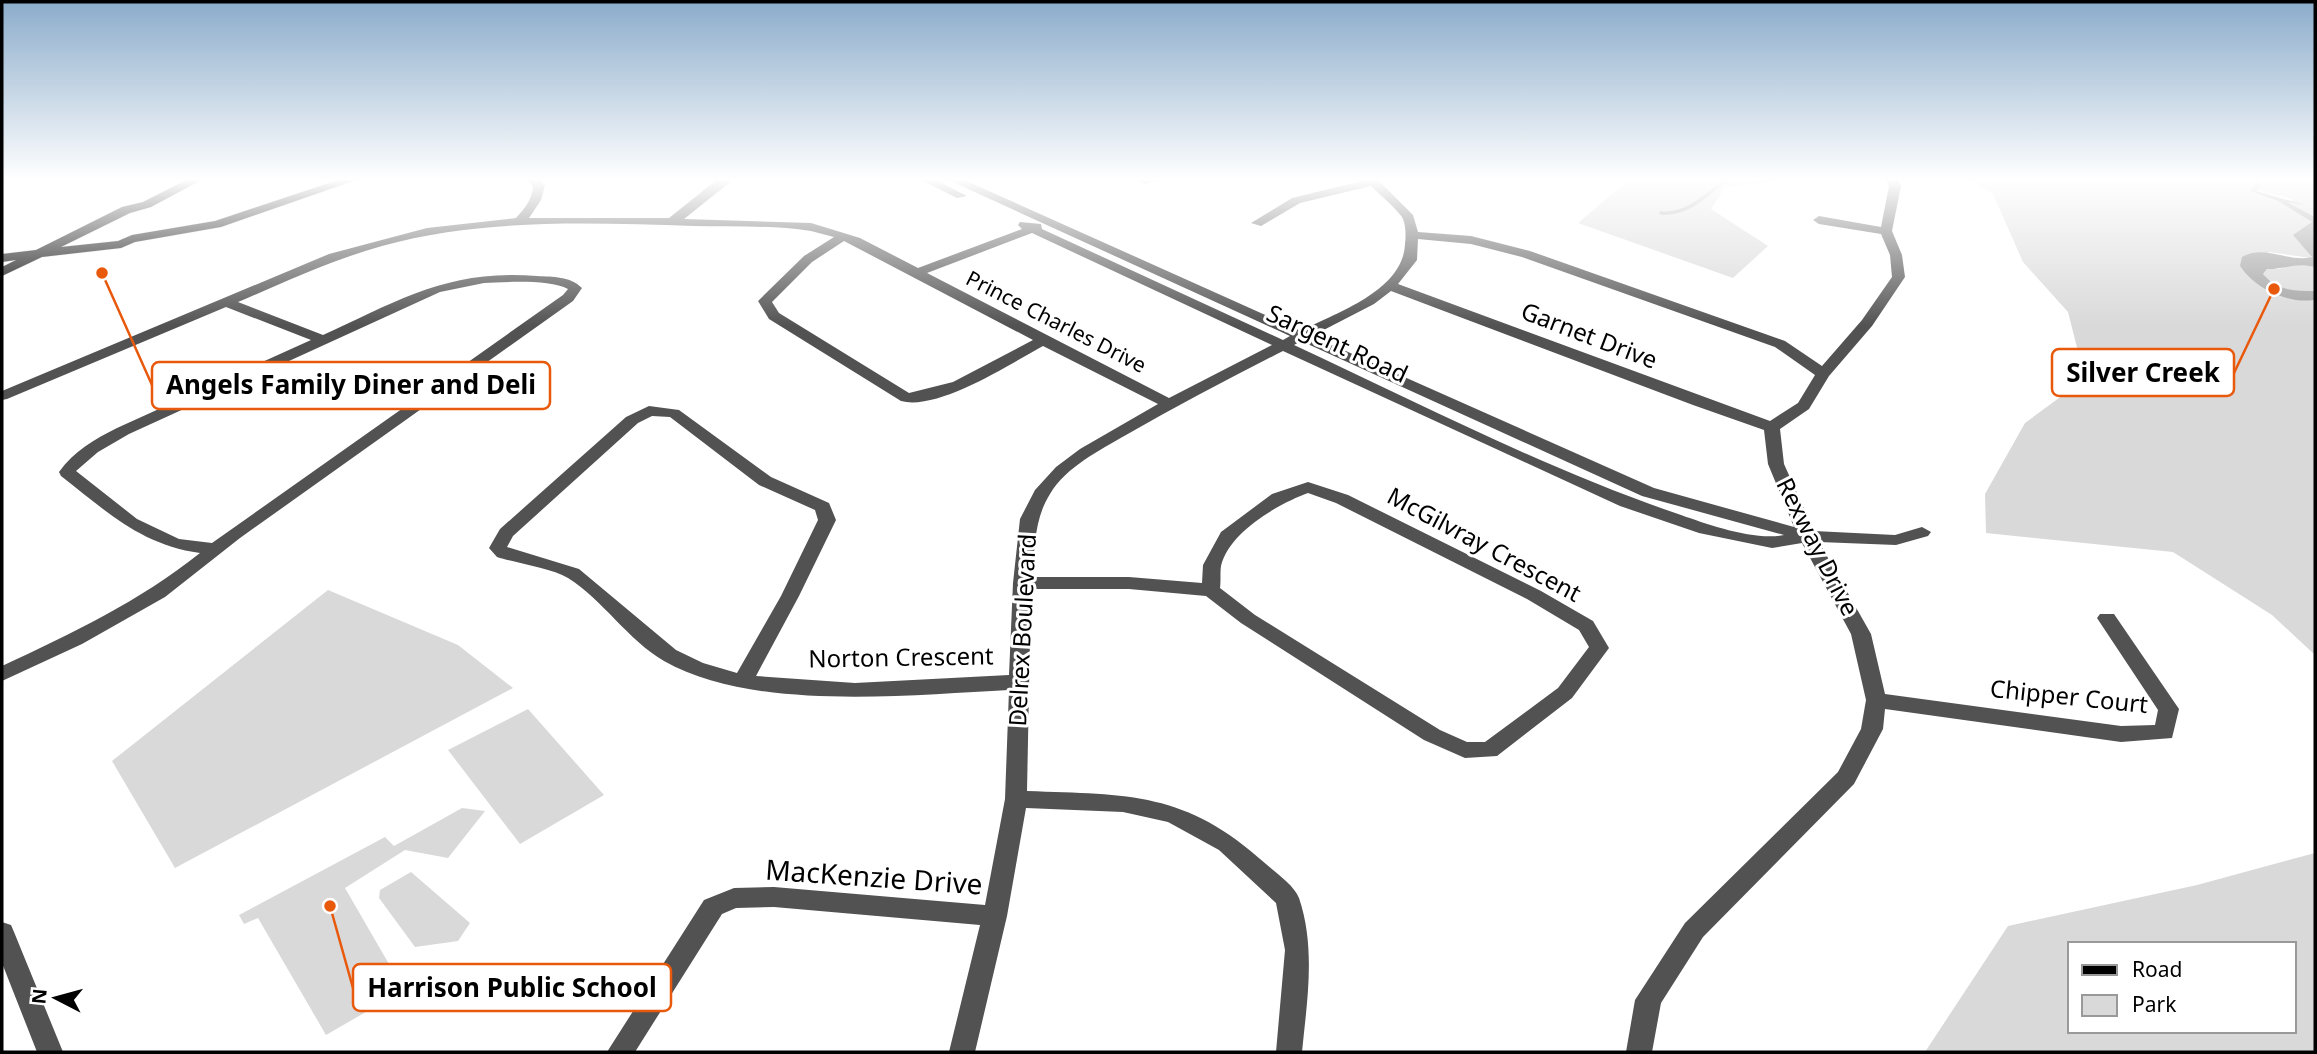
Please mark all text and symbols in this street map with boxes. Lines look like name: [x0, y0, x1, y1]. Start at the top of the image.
street label: Prince Charles Drive: [962, 264, 1151, 379]
street label: Garnet Drive: [1517, 293, 1662, 376]
street label: Sargent Road: [1262, 296, 1413, 390]
callout: Silver Creek: [2052, 349, 2234, 396]
text: Silver Creek: [2066, 354, 2221, 390]
callout: Angels Family Diner and Deli: [152, 362, 550, 409]
text: Angels Family Diner and Deli: [166, 366, 536, 402]
street label: Rexway Drive: [1769, 472, 1867, 621]
street label: McGilvray Crescent: [1382, 479, 1588, 609]
street label: Delrex Boulevard: [1000, 533, 1043, 727]
street label: Norton Crescent: [808, 638, 994, 675]
street label: Chipper Court: [1989, 671, 2150, 720]
street label: MacKenzie Drive: [764, 849, 984, 903]
legend: [2068, 942, 2296, 1033]
text: Road: [2132, 955, 2182, 983]
north arrow: [21, 963, 91, 1033]
callout: Harrison Public School: [353, 964, 671, 1011]
text: Harrison Public School: [367, 969, 657, 1005]
text: N: [25, 987, 53, 1005]
text: Park: [2132, 990, 2177, 1018]

